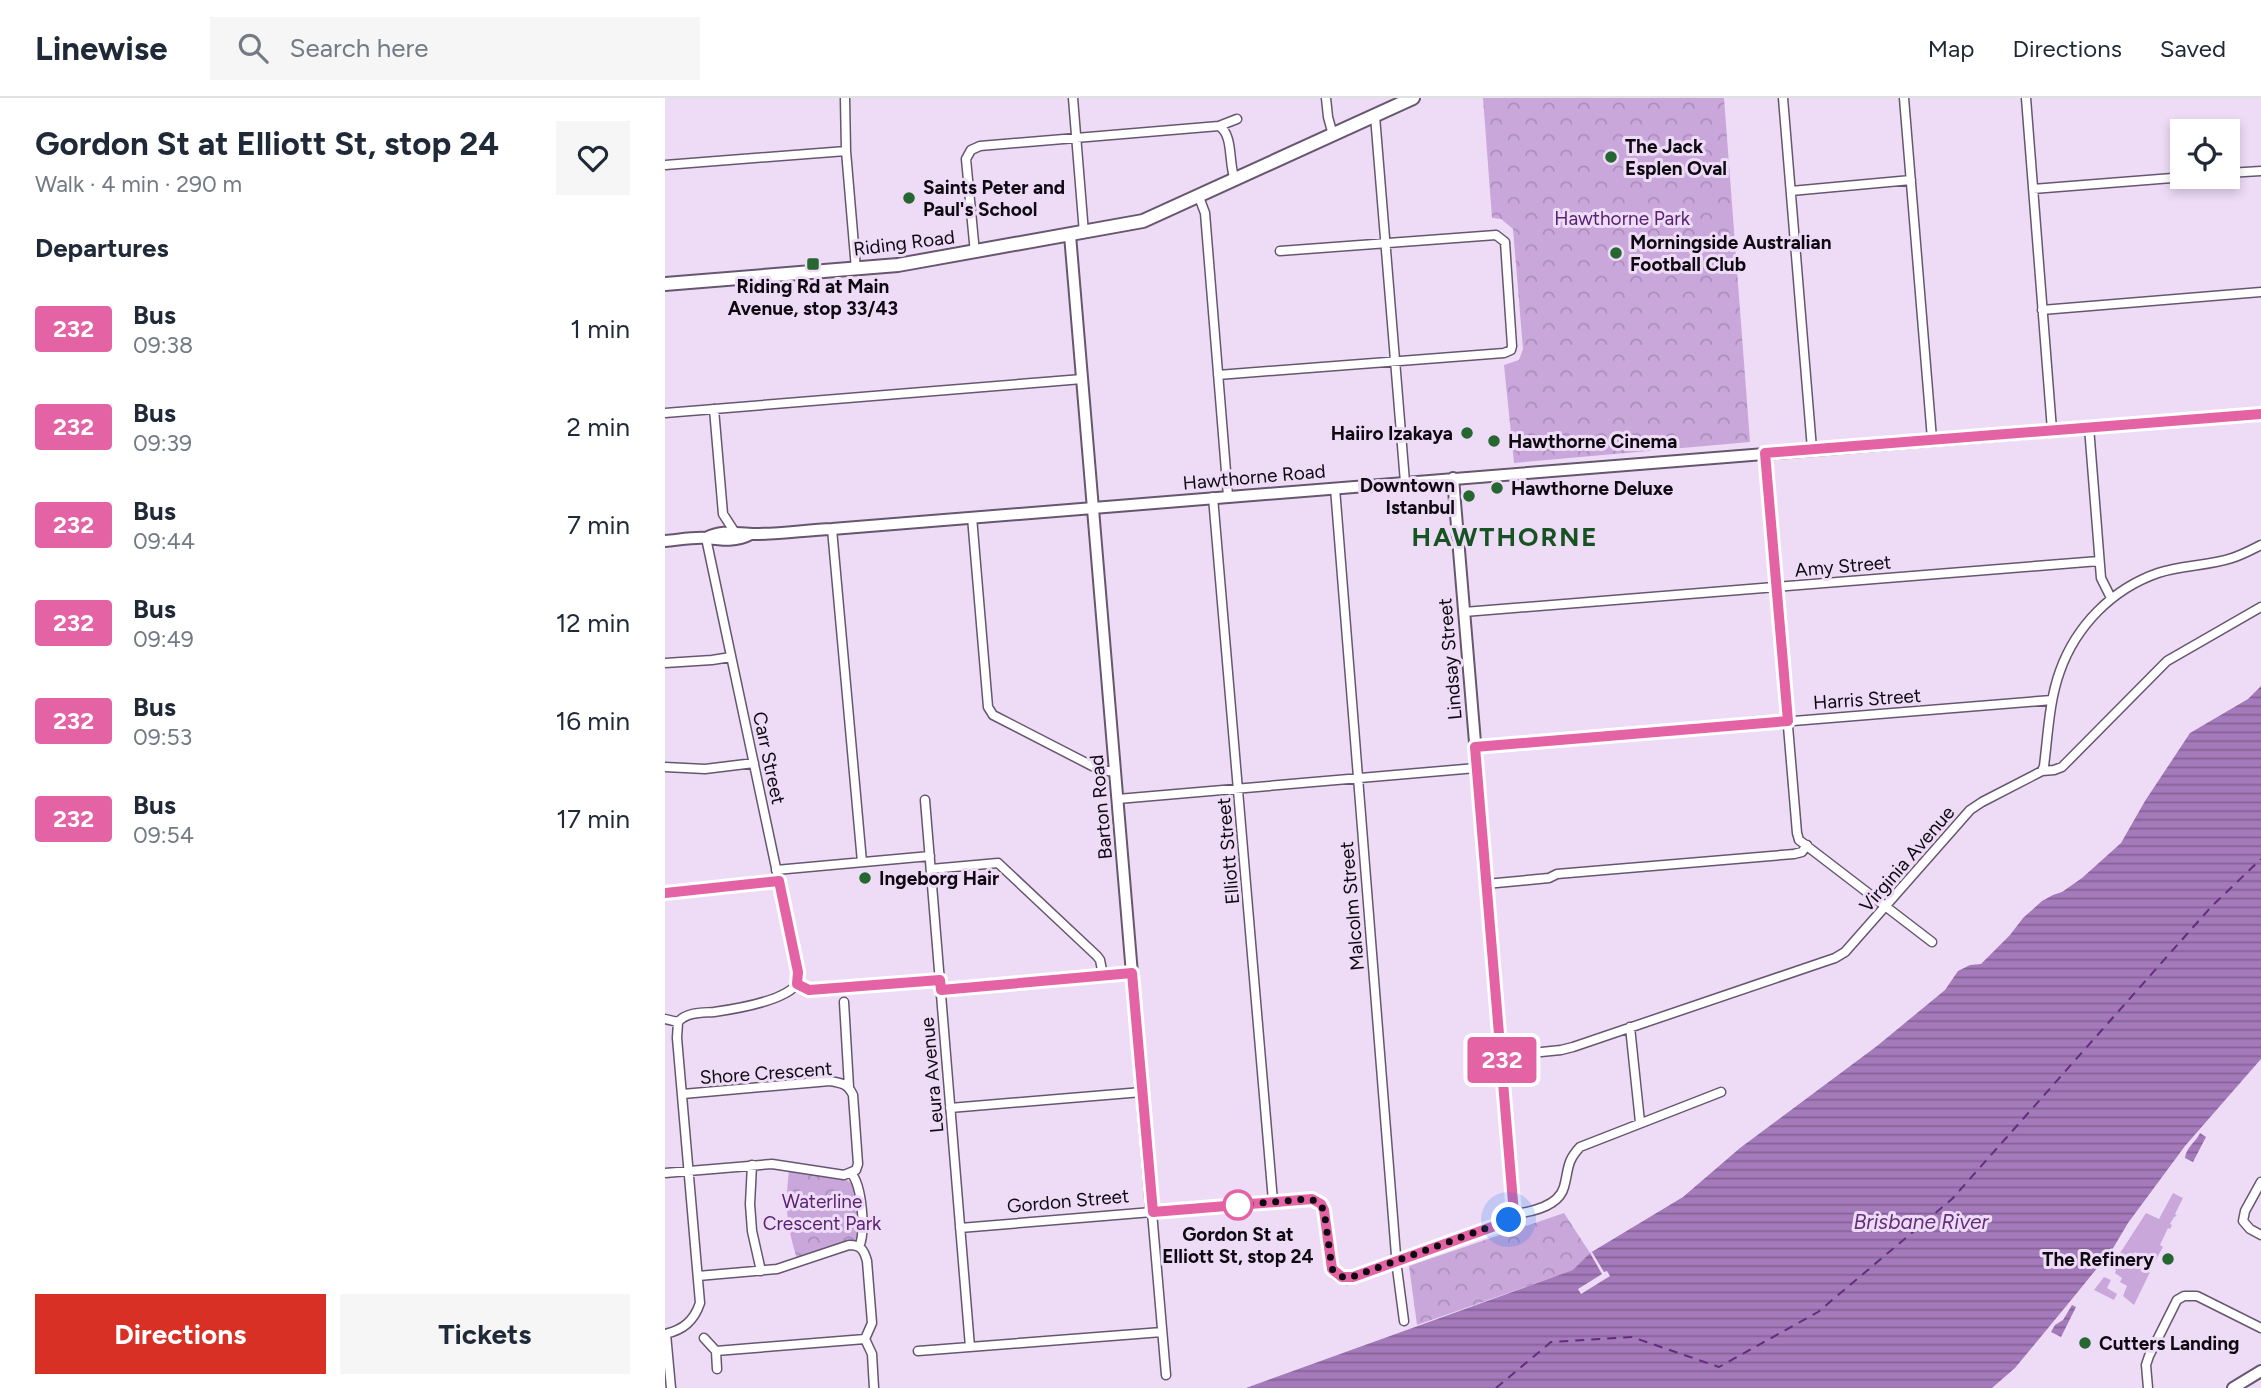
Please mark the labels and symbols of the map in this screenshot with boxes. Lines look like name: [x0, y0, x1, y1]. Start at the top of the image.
place label: The Jack Esplen Oval: [1625, 135, 1727, 180]
marker: The Jack Esplen Oval: [1603, 149, 1619, 165]
place label: Saints Peter and Paul's School: [923, 176, 1065, 221]
marker: Saints Peter and Paul's School: [901, 190, 917, 206]
park label: Hawthorne Park: [1554, 207, 1691, 230]
street label: Riding Road: [852, 225, 956, 261]
place label: Morningside Australian Football Club: [1630, 231, 1831, 276]
marker: Morningside Australian Football Club: [1608, 245, 1624, 261]
marker: Riding Rd at Main Avenue, stop 33/43: [805, 256, 821, 272]
place label: Riding Rd at Main Avenue, stop 33/43: [728, 275, 898, 320]
place label: Haiiro Izakaya: [1331, 422, 1453, 445]
marker: Haiiro Izakaya: [1459, 425, 1475, 441]
place label: Hawthorne Cinema: [1508, 430, 1677, 453]
marker: Hawthorne Cinema: [1486, 433, 1502, 449]
street label: Hawthorne Road: [1182, 459, 1326, 495]
place label: Downtown Istanbul: [1360, 474, 1455, 519]
place label: Hawthorne Deluxe: [1511, 477, 1674, 500]
marker: Hawthorne Deluxe: [1489, 480, 1505, 496]
marker: Downtown Istanbul: [1461, 488, 1477, 504]
district label: HAWTHORNE: [1411, 521, 1599, 553]
street label: Amy Street: [1794, 550, 1892, 582]
street label: Lindsay Street: [1433, 597, 1467, 721]
street label: Harris Street: [1812, 684, 1922, 714]
street label: Carr Street: [748, 710, 790, 806]
street label: Barton Road: [1085, 754, 1117, 860]
street label: Elliott Street: [1212, 797, 1244, 905]
street label: Virginia Avenue: [1855, 801, 1959, 917]
street label: Malcolm Street: [1335, 840, 1369, 972]
place label: Ingeborg Hair: [879, 867, 999, 890]
marker: Ingeborg Hair: [857, 870, 873, 886]
street label: Leura Avenue: [915, 1016, 949, 1134]
line badge: 232: [1462, 1037, 1542, 1083]
street label: Shore Crescent: [699, 1057, 833, 1089]
street label: Gordon Street: [1006, 1184, 1130, 1218]
park label: Waterline Crescent Park: [763, 1190, 882, 1235]
marker: Gordon St at Elliott St, stop 24: [1223, 1190, 1253, 1220]
your location: [1491, 1202, 1526, 1237]
water label: Brisbane River: [1853, 1209, 1989, 1234]
place label: Gordon St at Elliott St, stop 24: [1162, 1223, 1314, 1268]
place label: The Refinery: [2042, 1248, 2154, 1271]
marker: The Refinery: [2160, 1251, 2176, 1267]
place label: Cutters Landing: [2099, 1332, 2239, 1355]
marker: Cutters Landing: [2077, 1335, 2093, 1351]

